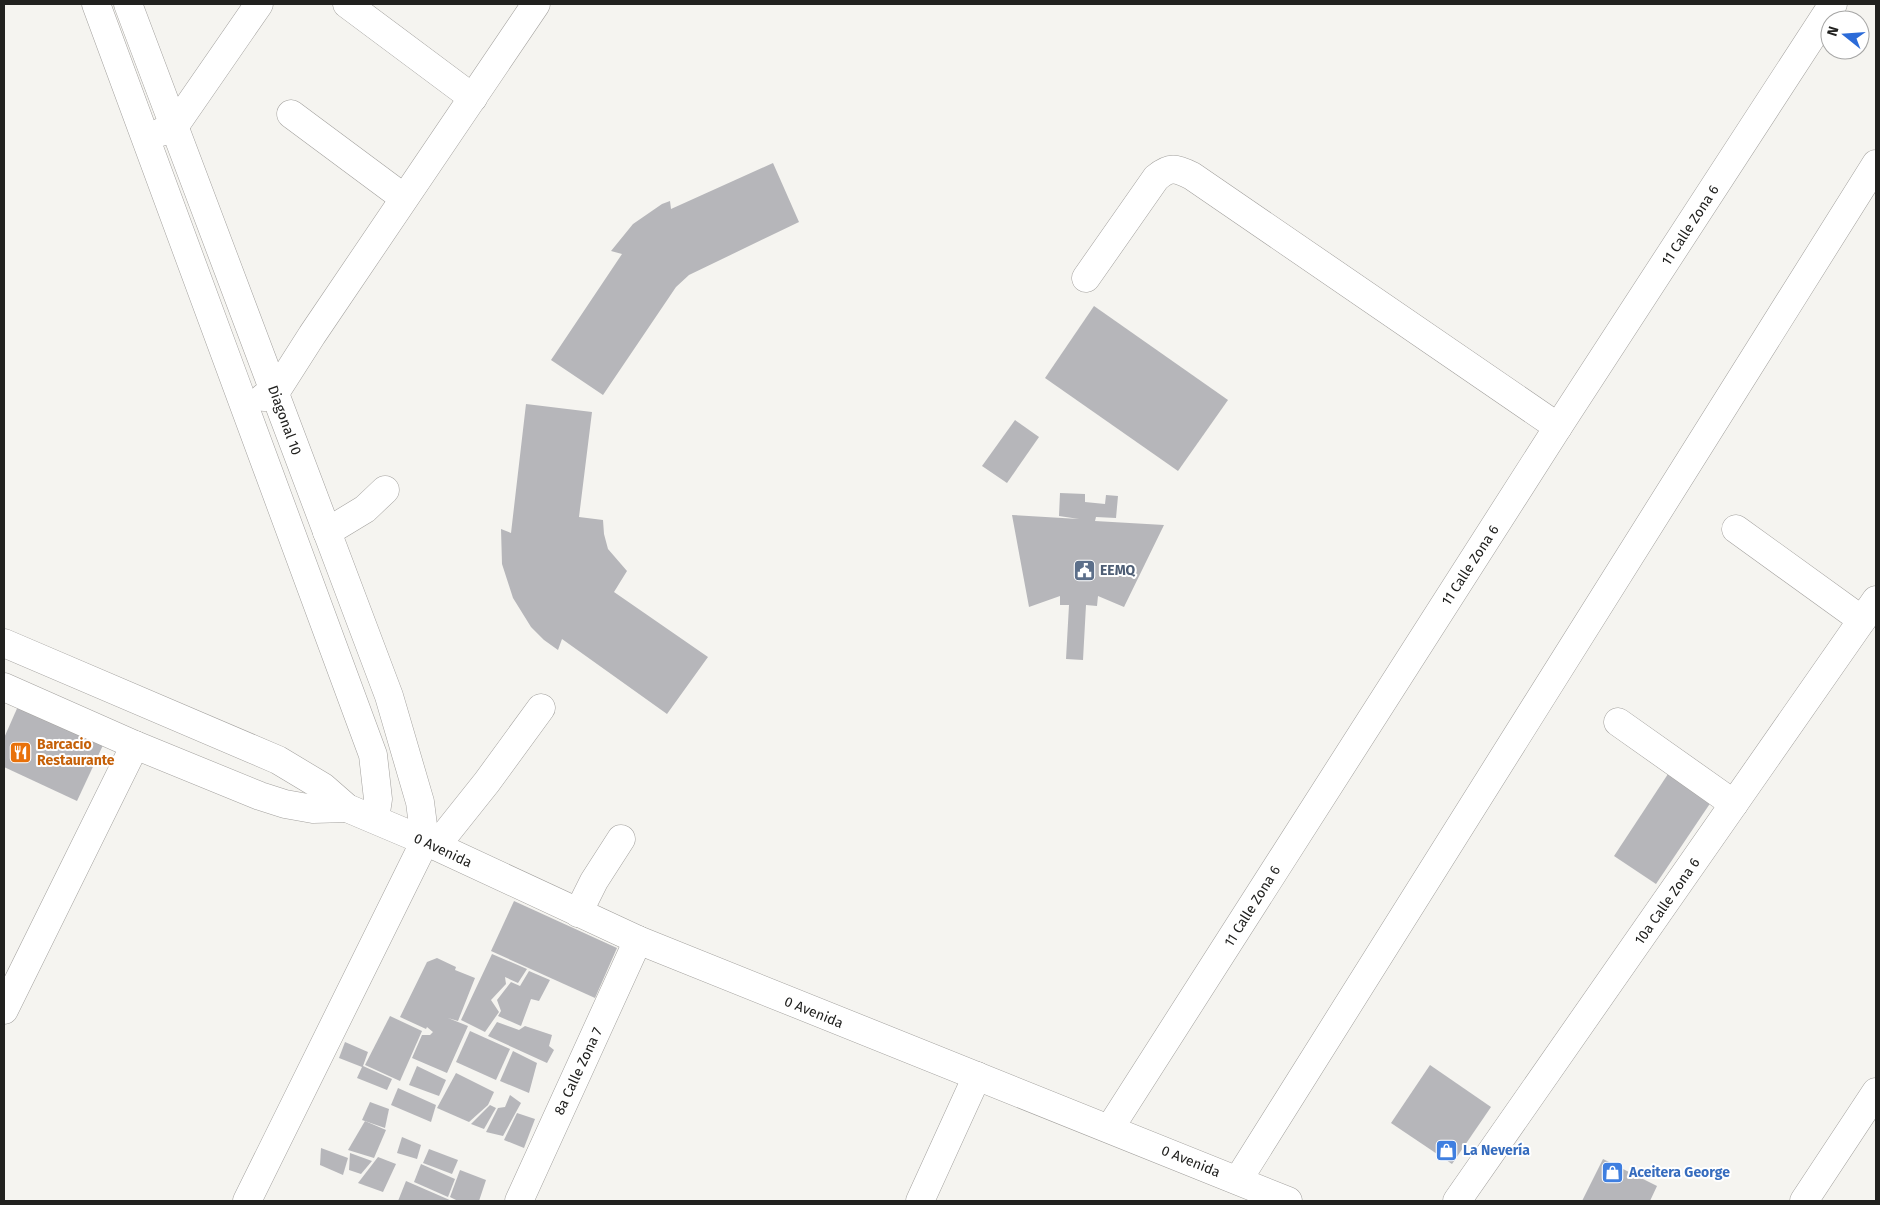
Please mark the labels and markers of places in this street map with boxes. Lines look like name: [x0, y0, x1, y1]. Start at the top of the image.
public building icon: EEMQ: [1072, 558, 1096, 582]
place label: EEMQ: [1100, 562, 1136, 579]
place label: Barcacio Restaurante: [37, 736, 115, 769]
restaurant icon: Barcacio Restaurante: [9, 740, 33, 764]
shop icon: La Nevería: [1435, 1138, 1459, 1162]
place label: La Nevería: [1463, 1142, 1530, 1159]
shop icon: Aceitera George: [1601, 1160, 1625, 1184]
place label: Aceitera George: [1628, 1164, 1730, 1181]

